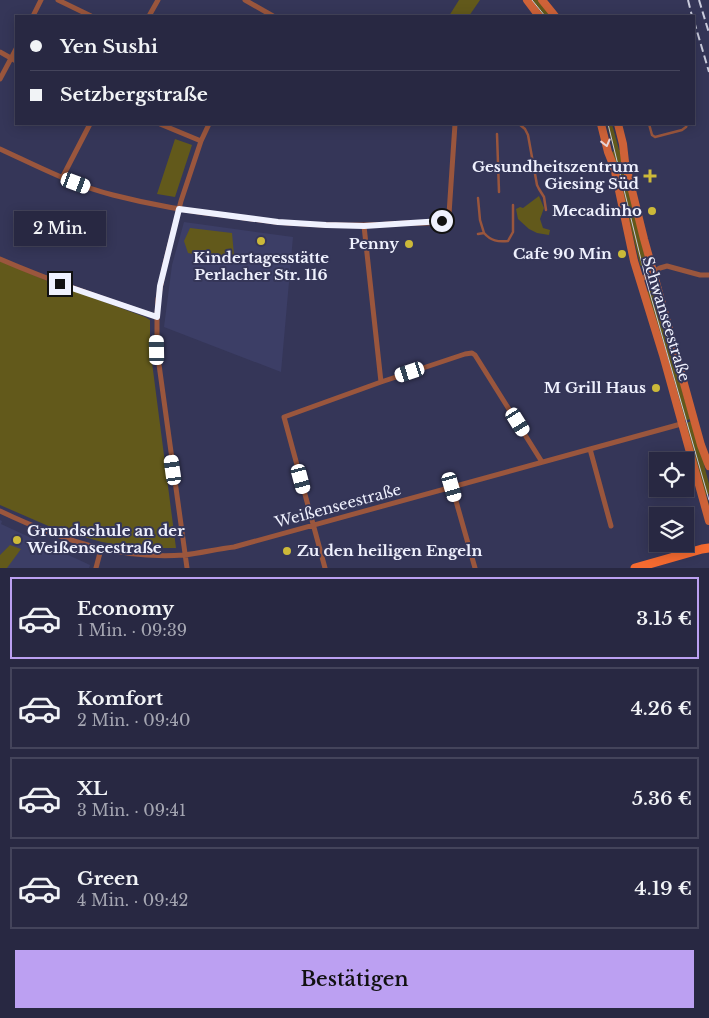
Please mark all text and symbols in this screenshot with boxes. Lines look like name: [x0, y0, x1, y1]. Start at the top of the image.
text: Yen Sushi: [60, 35, 158, 58]
text: Setzbergstraße: [60, 83, 208, 106]
one-way arrow: [600, 139, 611, 148]
place label: Gesundheitszentrum Giesing Süd: [472, 157, 640, 193]
marker: Gesundheitszentrum Giesing Süd: [643, 169, 657, 183]
car: [59, 171, 92, 195]
place label: Mecadinho: [552, 201, 642, 220]
marker: Mecadinho: [646, 205, 658, 217]
route start: [431, 210, 453, 232]
callout: 2 Min.: [14, 212, 106, 246]
text: 2 Min.: [33, 218, 87, 238]
place label: Penny: [349, 234, 399, 253]
marker: Kindertagesstätte Perlacher Str. 116: [255, 235, 267, 247]
marker: Penny: [403, 238, 415, 250]
place label: Cafe 90 Min: [513, 244, 612, 263]
place label: Kindertagesstätte Perlacher Str. 116: [193, 248, 329, 284]
marker: Cafe 90 Min: [616, 248, 628, 260]
street label: Schwanseestraße: [638, 254, 695, 384]
route end: [49, 273, 71, 295]
car: [149, 335, 164, 365]
car: [393, 360, 426, 384]
place label: M Grill Haus: [544, 378, 646, 397]
marker: M Grill Haus: [650, 382, 662, 394]
car: [503, 405, 532, 439]
map controls: [649, 452, 694, 552]
button: locate: [649, 452, 694, 497]
car: [163, 454, 182, 486]
car: [289, 463, 312, 495]
car: [440, 471, 463, 503]
street label: Weißenseestraße: [272, 479, 403, 532]
button: layers: [649, 507, 694, 552]
place label: Grundschule an der Weißenseestraße: [26, 521, 185, 557]
marker: Grundschule an der Weißenseestraße: [11, 534, 23, 546]
place label: Zu den heiligen Engeln: [297, 541, 482, 560]
marker: Zu den heiligen Engeln: [281, 545, 293, 557]
icon: car: [17, 596, 62, 641]
text: Economy: [77, 597, 174, 620]
text: 3.15 €: [636, 607, 692, 630]
text: 1 Min. · 09:39: [77, 620, 187, 640]
icon: car: [17, 686, 62, 731]
text: Komfort: [77, 687, 163, 710]
text: 4.26 €: [631, 697, 692, 720]
text: 2 Min. · 09:40: [77, 710, 190, 730]
icon: car: [17, 776, 62, 821]
text: XL: [77, 777, 107, 800]
text: 5.36 €: [632, 787, 692, 810]
text: 3 Min. · 09:41: [77, 800, 186, 820]
icon: car: [17, 866, 62, 911]
text: Green: [77, 867, 139, 890]
text: 4.19 €: [635, 877, 692, 900]
text: 4 Min. · 09:42: [77, 890, 188, 910]
button: Bestätigen: [15, 950, 694, 1008]

